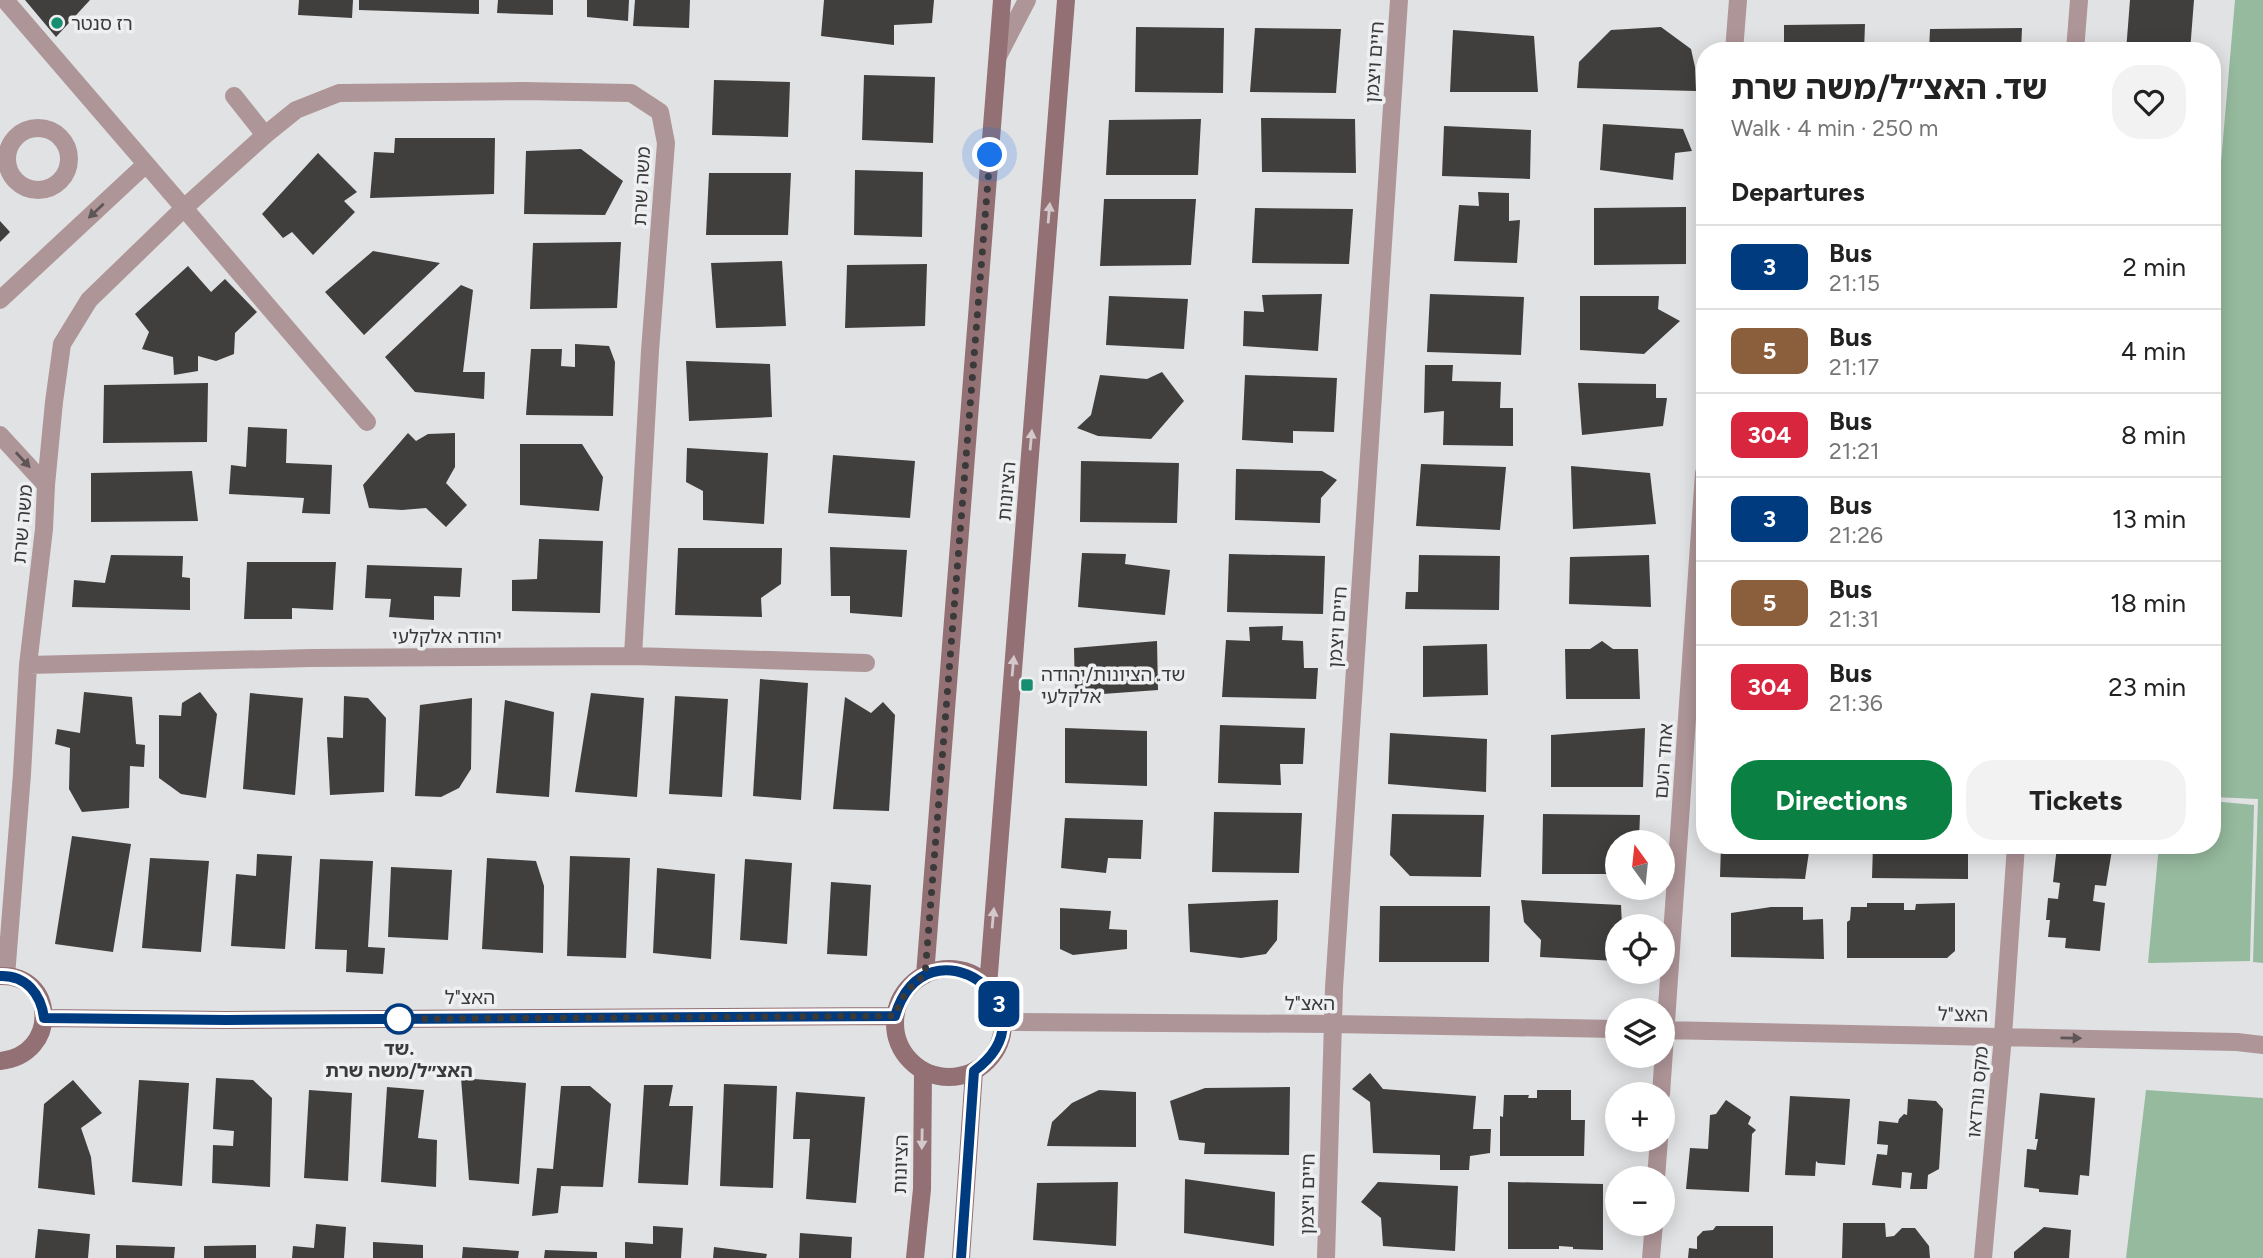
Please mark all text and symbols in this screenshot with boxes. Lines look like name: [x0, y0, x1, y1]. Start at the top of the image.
place label: רז סנטר: [71, 12, 133, 35]
marker: רז סנטר: [49, 15, 65, 31]
street label: חיים ויצמן: [1360, 21, 1389, 104]
button: heart: [2112, 65, 2186, 139]
text: שד. האצ״ל/משה שרת: [1731, 68, 2048, 107]
text: Walk · 4 min · 250 m: [1731, 114, 1938, 142]
your location: [972, 137, 1007, 172]
street label: משה שרת: [628, 146, 655, 226]
text: Departures: [1731, 176, 1865, 208]
one-way arrow: [1044, 202, 1055, 224]
one-way arrow: [87, 203, 105, 219]
text: Bus: [1829, 237, 1872, 269]
text: 2 min: [2122, 251, 2186, 283]
text: 3: [1763, 252, 1776, 281]
text: 21:15: [1829, 269, 1880, 297]
text: Bus: [1829, 321, 1872, 353]
text: 4 min: [2121, 335, 2186, 367]
text: 5: [1763, 336, 1776, 365]
text: 21:17: [1829, 353, 1879, 381]
text: Bus: [1829, 405, 1872, 437]
text: 8 min: [2121, 419, 2186, 451]
text: 304: [1747, 420, 1792, 449]
one-way arrow: [1026, 428, 1037, 450]
text: 21:21: [1829, 437, 1880, 465]
one-way arrow: [14, 451, 30, 468]
street label: הציונות: [992, 460, 1021, 522]
street label: משה שרת: [8, 484, 37, 565]
text: Bus: [1829, 489, 1872, 521]
text: 13 min: [2112, 503, 2186, 535]
text: 3: [1763, 504, 1776, 533]
text: 21:26: [1829, 521, 1883, 549]
text: Bus: [1829, 573, 1872, 605]
street label: חיים ויצמן: [1323, 586, 1352, 669]
text: 18 min: [2110, 587, 2186, 619]
text: 5: [1763, 588, 1776, 617]
text: 21:31: [1829, 605, 1879, 633]
street label: יהודה אלקלעי: [392, 625, 502, 648]
one-way arrow: [1008, 655, 1019, 677]
text: Bus: [1829, 657, 1872, 689]
place label: שד. הציונות/יהודה אלקלעי: [1041, 663, 1185, 708]
text: 23 min: [2108, 671, 2186, 703]
text: 304: [1747, 672, 1792, 701]
marker: שד. הציונות/יהודה אלקלעי: [1019, 677, 1035, 693]
text: 21:36: [1829, 689, 1883, 717]
street label: אחד העם: [1649, 722, 1678, 800]
button: Directions: [1731, 760, 1952, 840]
button: Tickets: [1966, 760, 2186, 840]
north arrow: [1605, 830, 1675, 900]
map controls: [1605, 830, 1675, 1236]
one-way arrow: [988, 906, 999, 928]
button: locate: [1605, 914, 1675, 984]
line badge: 3: [976, 981, 1022, 1027]
street label: האצ"ל: [445, 986, 495, 1009]
text: 3: [992, 989, 1006, 1018]
street label: האצ"ל: [1285, 992, 1335, 1015]
button: layers: [1605, 998, 1675, 1068]
street label: האצ"ל: [1938, 1003, 1988, 1026]
marker: שד. האצ״ל/משה שרת: [384, 1004, 414, 1034]
one-way arrow: [2061, 1032, 2083, 1043]
place label: שד. האצ״ל/משה שרת: [325, 1037, 473, 1082]
street label: מקס נורדאו: [1962, 1045, 1993, 1139]
button: +: [1605, 1082, 1675, 1152]
one-way arrow: [916, 1128, 928, 1150]
street label: הציונות: [888, 1134, 913, 1194]
street label: חיים ויצמן: [1295, 1153, 1320, 1235]
button: −: [1605, 1166, 1675, 1236]

